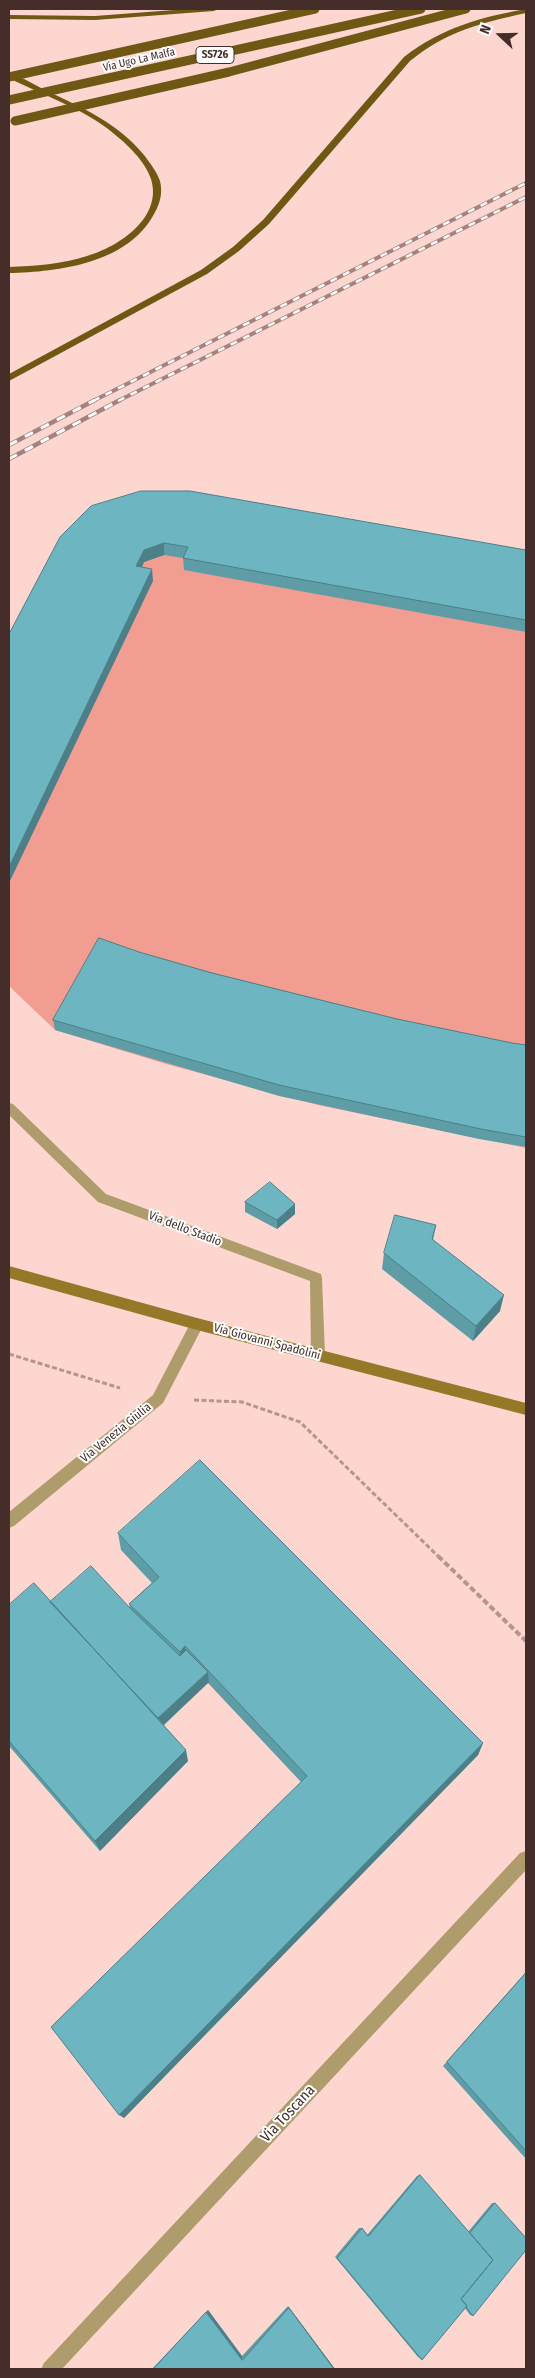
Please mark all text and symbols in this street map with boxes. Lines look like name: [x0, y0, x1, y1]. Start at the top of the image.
north arrow: [475, 10, 525, 60]
text: N: [476, 22, 495, 36]
street label: Via Ugo La Malfa: [102, 45, 176, 75]
road number: SS726: [196, 46, 234, 64]
street label: Via dello Stadio: [146, 1208, 224, 1250]
street label: Via Giovanni Spadolini: [212, 1321, 322, 1363]
street label: Via Venezia Giulia: [78, 1400, 154, 1466]
street label: Via Toscana: [257, 2082, 319, 2146]

